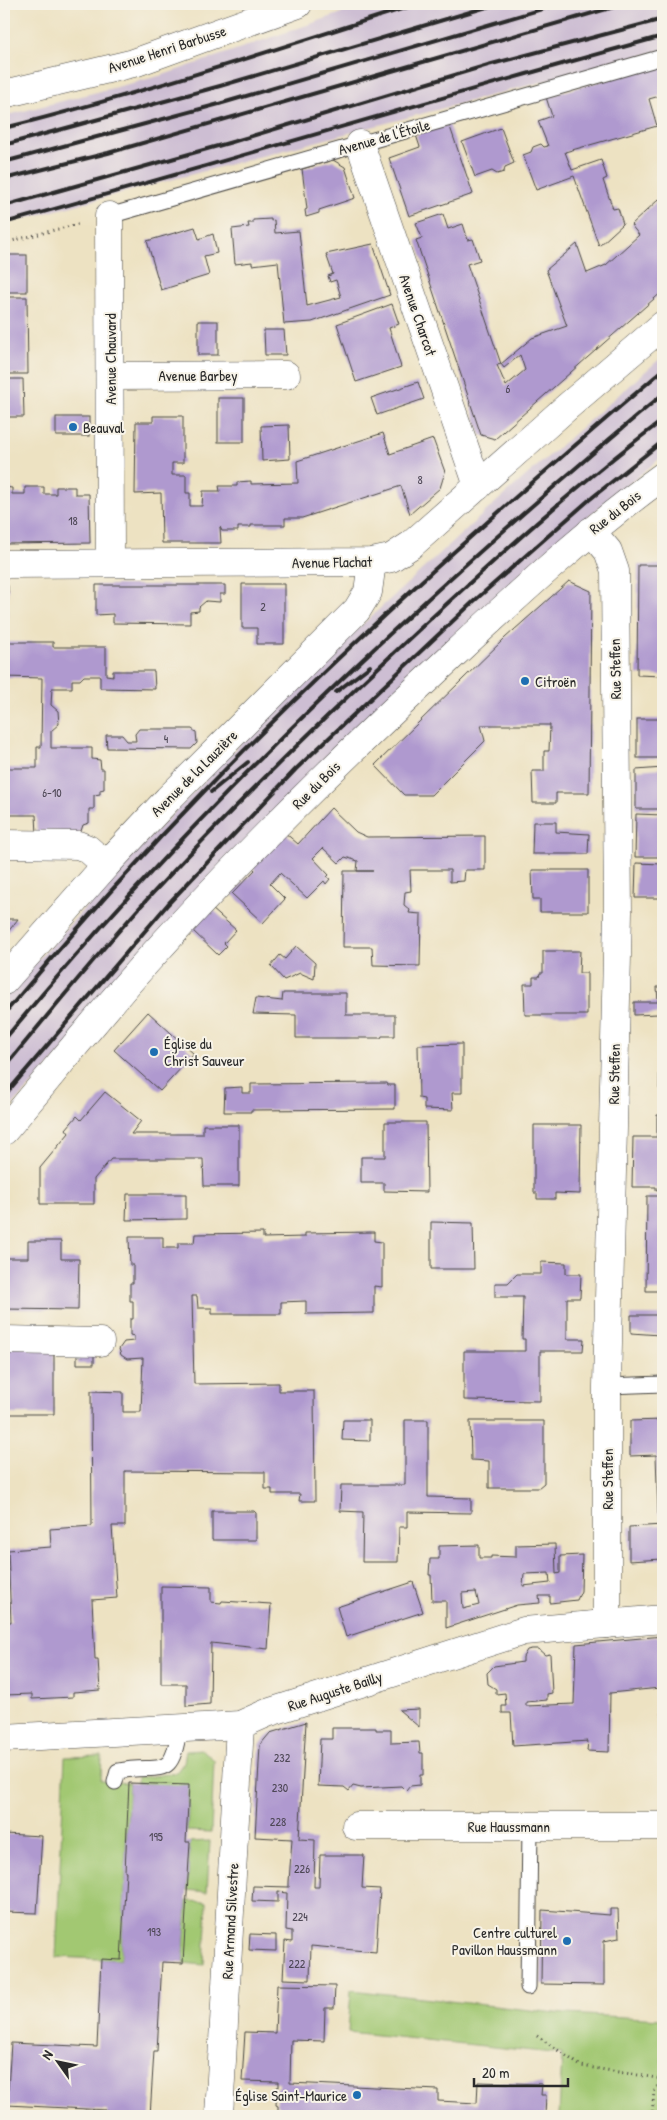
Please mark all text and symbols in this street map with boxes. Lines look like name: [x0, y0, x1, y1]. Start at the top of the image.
street label: Avenue Henri Barbusse: [105, 20, 229, 78]
street label: Avenue de l'Étoile: [336, 114, 432, 160]
street label: Avenue Charcot: [394, 272, 442, 359]
street label: Avenue Chauvard: [100, 313, 121, 405]
street label: Avenue Barbey: [158, 365, 238, 386]
house number: 6: [506, 380, 511, 397]
place label: Beauval: [83, 417, 124, 438]
marker: Beauval: [67, 421, 79, 433]
house number: 8: [417, 471, 423, 488]
street label: Rue du Bois: [585, 485, 645, 539]
house number: 18: [68, 512, 78, 529]
street label: Avenue Flachat: [292, 551, 373, 573]
house number: 2: [260, 598, 266, 615]
street label: Rue Steffen: [604, 638, 626, 700]
place label: Citroën: [535, 671, 577, 692]
marker: Citroën: [519, 675, 531, 687]
street label: Avenue de la Lauzière: [146, 725, 242, 821]
house number: 4: [164, 730, 169, 747]
street label: Rue du Bois: [287, 756, 345, 814]
house number: 6-10: [42, 784, 62, 801]
place label: Église du Christ Sauveur: [164, 1033, 245, 1071]
street label: Rue Steffen: [603, 1043, 625, 1105]
marker: Église du Christ Sauveur: [148, 1046, 160, 1058]
street label: Rue Steffen: [597, 1448, 618, 1509]
street label: Rue Auguste Bailly: [285, 1666, 385, 1716]
house number: 232: [274, 1749, 291, 1766]
house number: 230: [272, 1779, 288, 1796]
house number: 228: [270, 1813, 286, 1830]
street label: Rue Haussmann: [468, 1816, 550, 1837]
house number: 195: [149, 1828, 163, 1845]
house number: 226: [294, 1860, 310, 1877]
street label: Rue Armand Silvestre: [216, 1862, 244, 1980]
house number: 224: [292, 1908, 308, 1925]
place label: Centre culturel Pavillon Haussmann: [452, 1922, 557, 1960]
house number: 193: [147, 1923, 161, 1940]
marker: Centre culturel Pavillon Haussmann: [561, 1935, 573, 1947]
house number: 222: [289, 1955, 306, 1972]
north arrow: [32, 2038, 82, 2088]
text: N: [37, 2046, 57, 2063]
scale bar: [474, 2055, 568, 2087]
text: 20 m: [482, 2062, 509, 2083]
place label: Église Saint-Maurice: [235, 2085, 347, 2106]
marker: Église Saint-Maurice: [351, 2089, 363, 2101]

